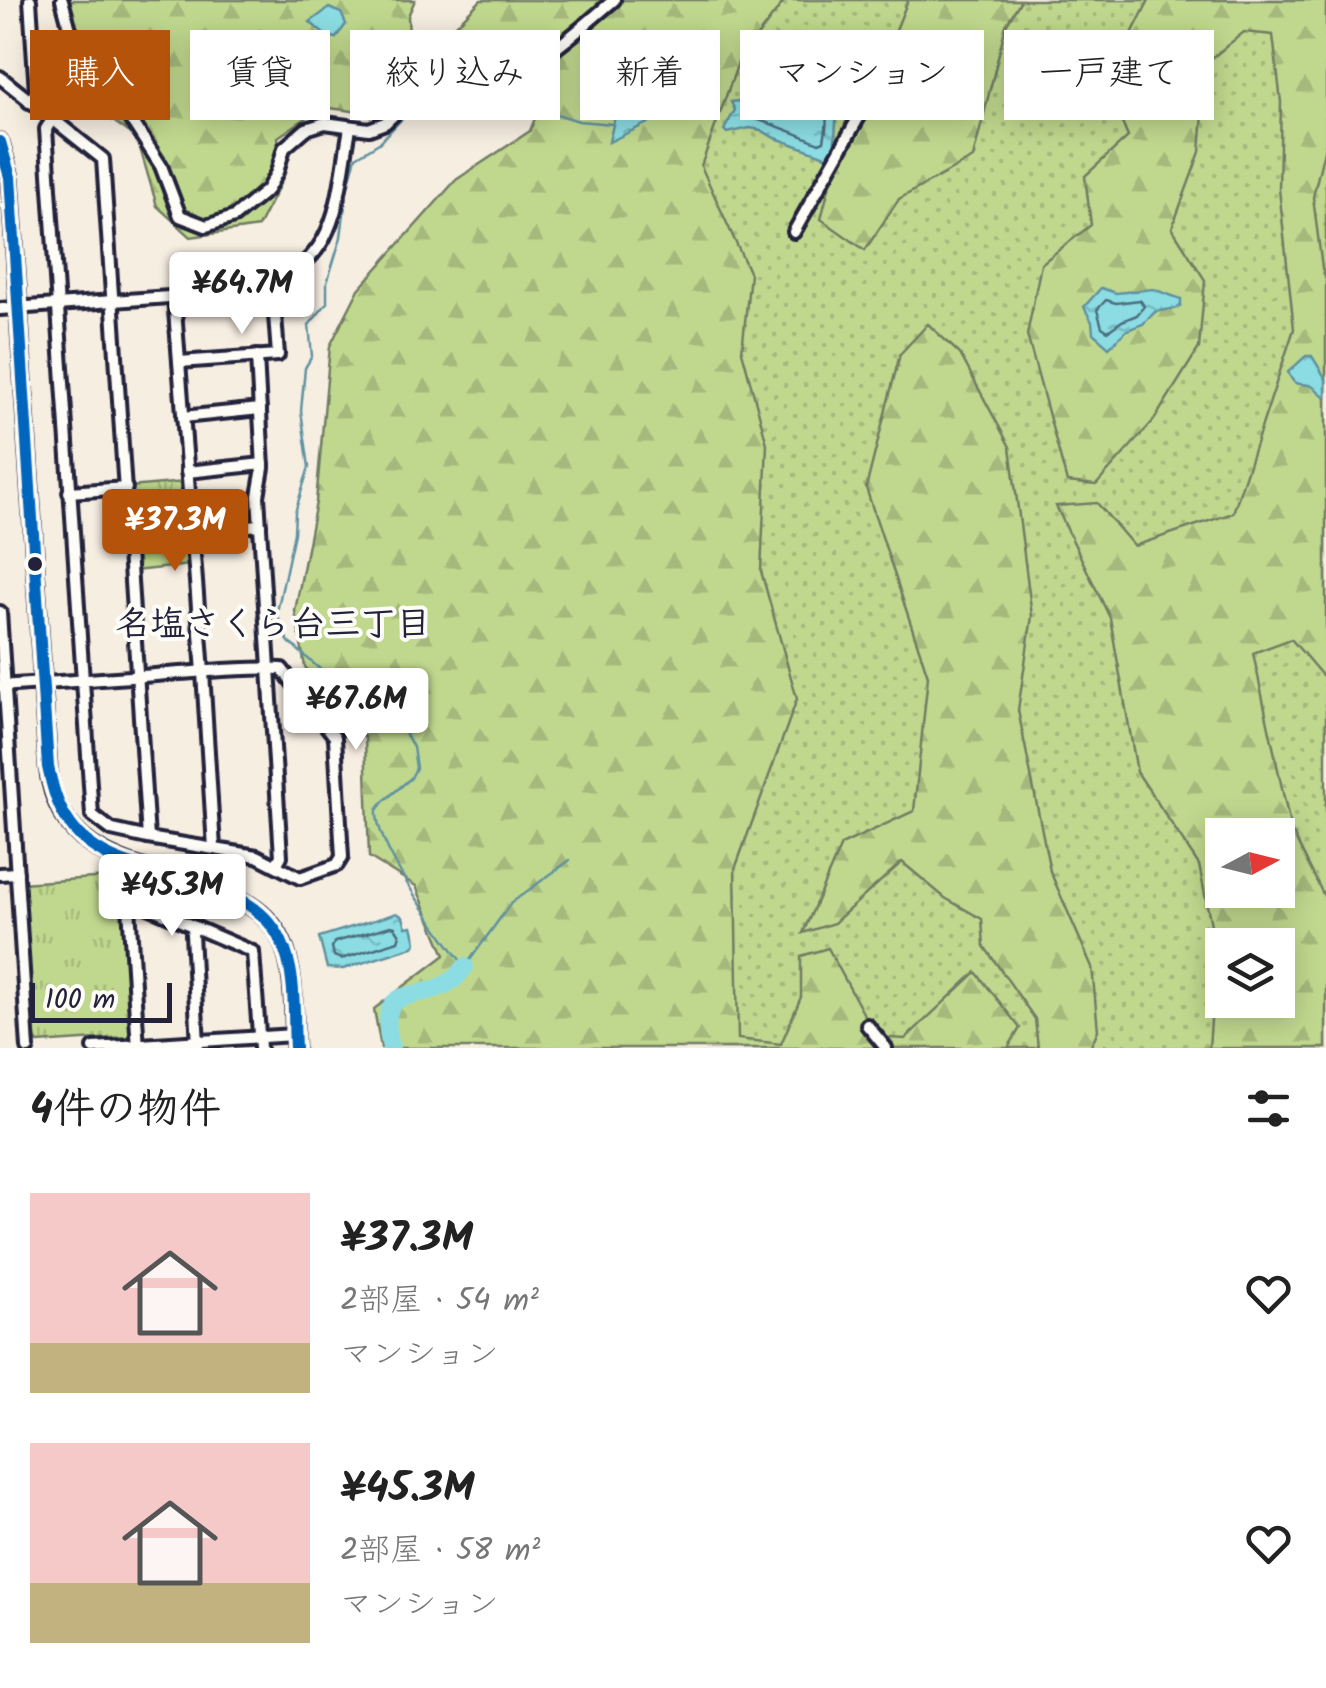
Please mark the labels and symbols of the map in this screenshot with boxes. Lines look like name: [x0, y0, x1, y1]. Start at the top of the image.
pin: ¥64.7M: [161, 252, 323, 337]
pin: ¥37.3M: [94, 489, 256, 574]
unlabelled marker: [25, 554, 45, 574]
district label: 名塩さくら台三丁目: [115, 598, 431, 654]
pin: ¥67.6M: [275, 668, 437, 753]
north arrow: [1205, 818, 1295, 908]
pin: ¥45.3M: [91, 854, 253, 939]
scale bar: [30, 978, 172, 1023]

